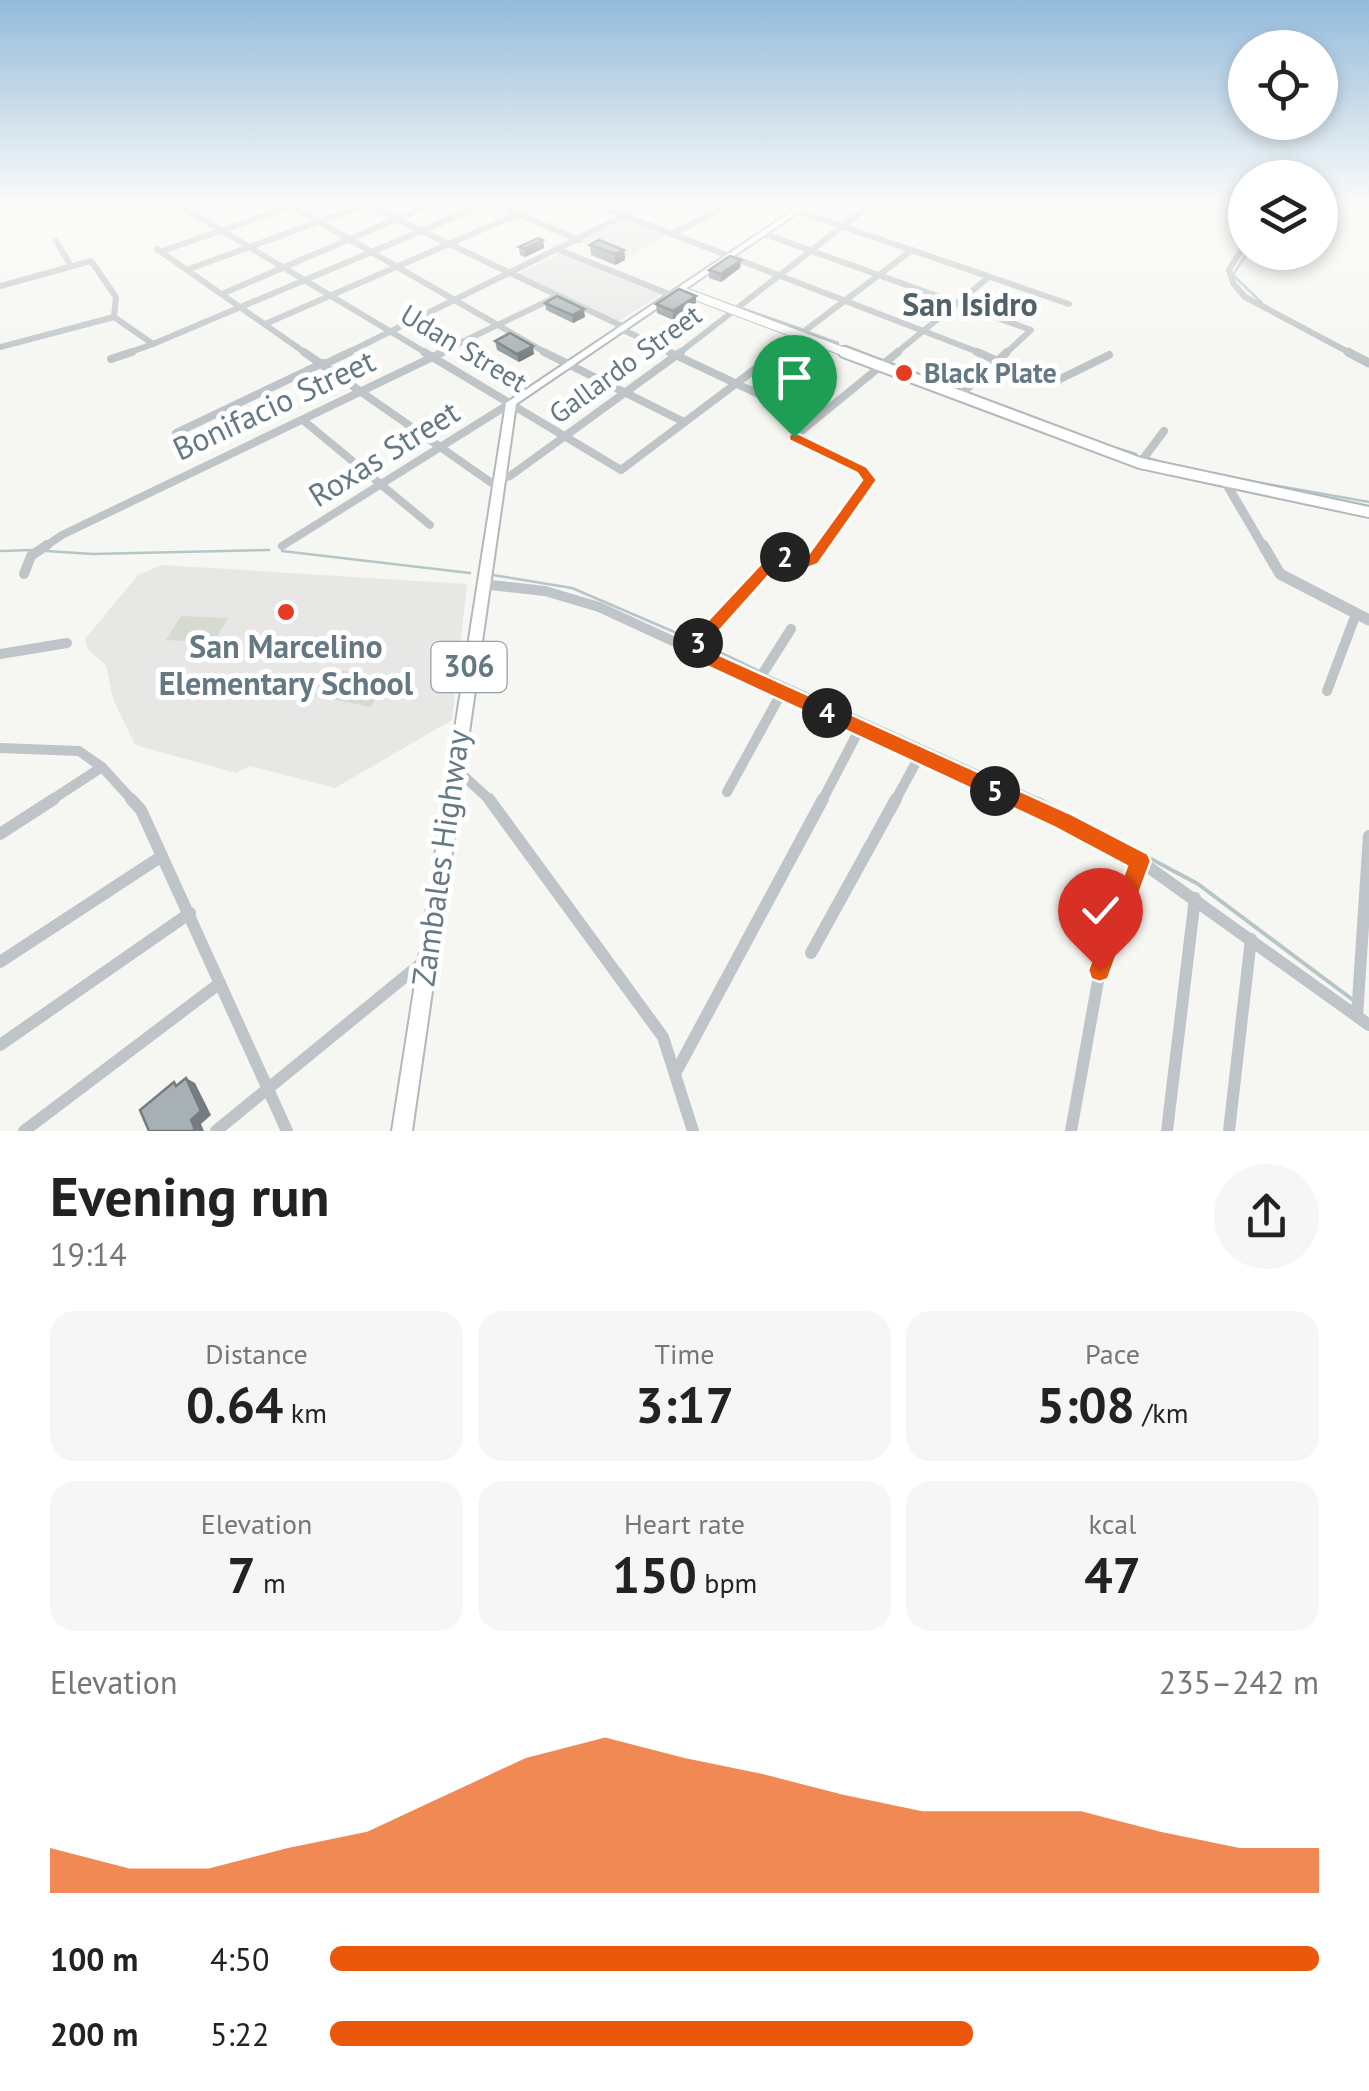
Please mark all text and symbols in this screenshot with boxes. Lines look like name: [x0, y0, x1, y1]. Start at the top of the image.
map controls: [1228, 30, 1338, 270]
button: locate: [1228, 30, 1338, 140]
button: layers: [1228, 160, 1338, 270]
district label: San Isidro: [902, 283, 1038, 325]
street label: Udan Street: [394, 295, 535, 400]
street label: Gallardo Street: [541, 295, 709, 431]
pin: [752, 335, 837, 438]
street label: Bonifacio Street: [166, 339, 382, 469]
icon: arrive: [767, 350, 822, 405]
place label: Black Plate: [924, 354, 1057, 391]
marker: Black Plate: [893, 362, 915, 384]
street label: Roxas Street: [300, 390, 467, 516]
pin: 2: [760, 532, 810, 582]
text: 2: [777, 538, 793, 575]
marker: San Marcelino Elementary School: [275, 601, 297, 623]
pin: 3: [673, 618, 723, 668]
text: 3: [690, 624, 706, 661]
place label: San Marcelino Elementary School: [159, 625, 414, 704]
road number: 306: [432, 642, 506, 692]
pin: 4: [802, 688, 852, 738]
text: 4: [819, 694, 835, 731]
street label: Zambales Highway: [401, 727, 479, 989]
pin: 5: [970, 766, 1020, 816]
text: 5: [987, 772, 1003, 809]
pin: [1058, 868, 1143, 971]
icon: check: [1073, 883, 1128, 938]
text: Evening run: [50, 1160, 330, 1231]
button: share: [1214, 1164, 1319, 1269]
text: 19:14: [50, 1233, 127, 1275]
text: Distance: [205, 1335, 308, 1372]
text: Time: [654, 1335, 715, 1372]
text: Pace: [1085, 1335, 1140, 1372]
text: 0.64: [186, 1372, 283, 1437]
text: 3:17: [635, 1372, 734, 1437]
text: 5:08: [1036, 1372, 1135, 1437]
text: km: [283, 1394, 327, 1431]
text: /km: [1135, 1394, 1189, 1431]
text: Elevation: [201, 1505, 312, 1542]
text: Heart rate: [624, 1505, 745, 1542]
text: kcal: [1089, 1505, 1136, 1542]
text: 7: [227, 1542, 256, 1607]
text: 150: [612, 1542, 697, 1607]
text: 47: [1084, 1542, 1141, 1607]
text: m: [256, 1564, 286, 1601]
text: bpm: [697, 1564, 757, 1601]
text: Elevation: [50, 1661, 177, 1703]
text: 235–242 m: [1159, 1661, 1319, 1703]
text: 100 m: [50, 1938, 138, 1980]
text: 4:50: [210, 1938, 269, 1980]
text: 200 m: [50, 2013, 138, 2055]
text: 5:22: [210, 2013, 269, 2055]

